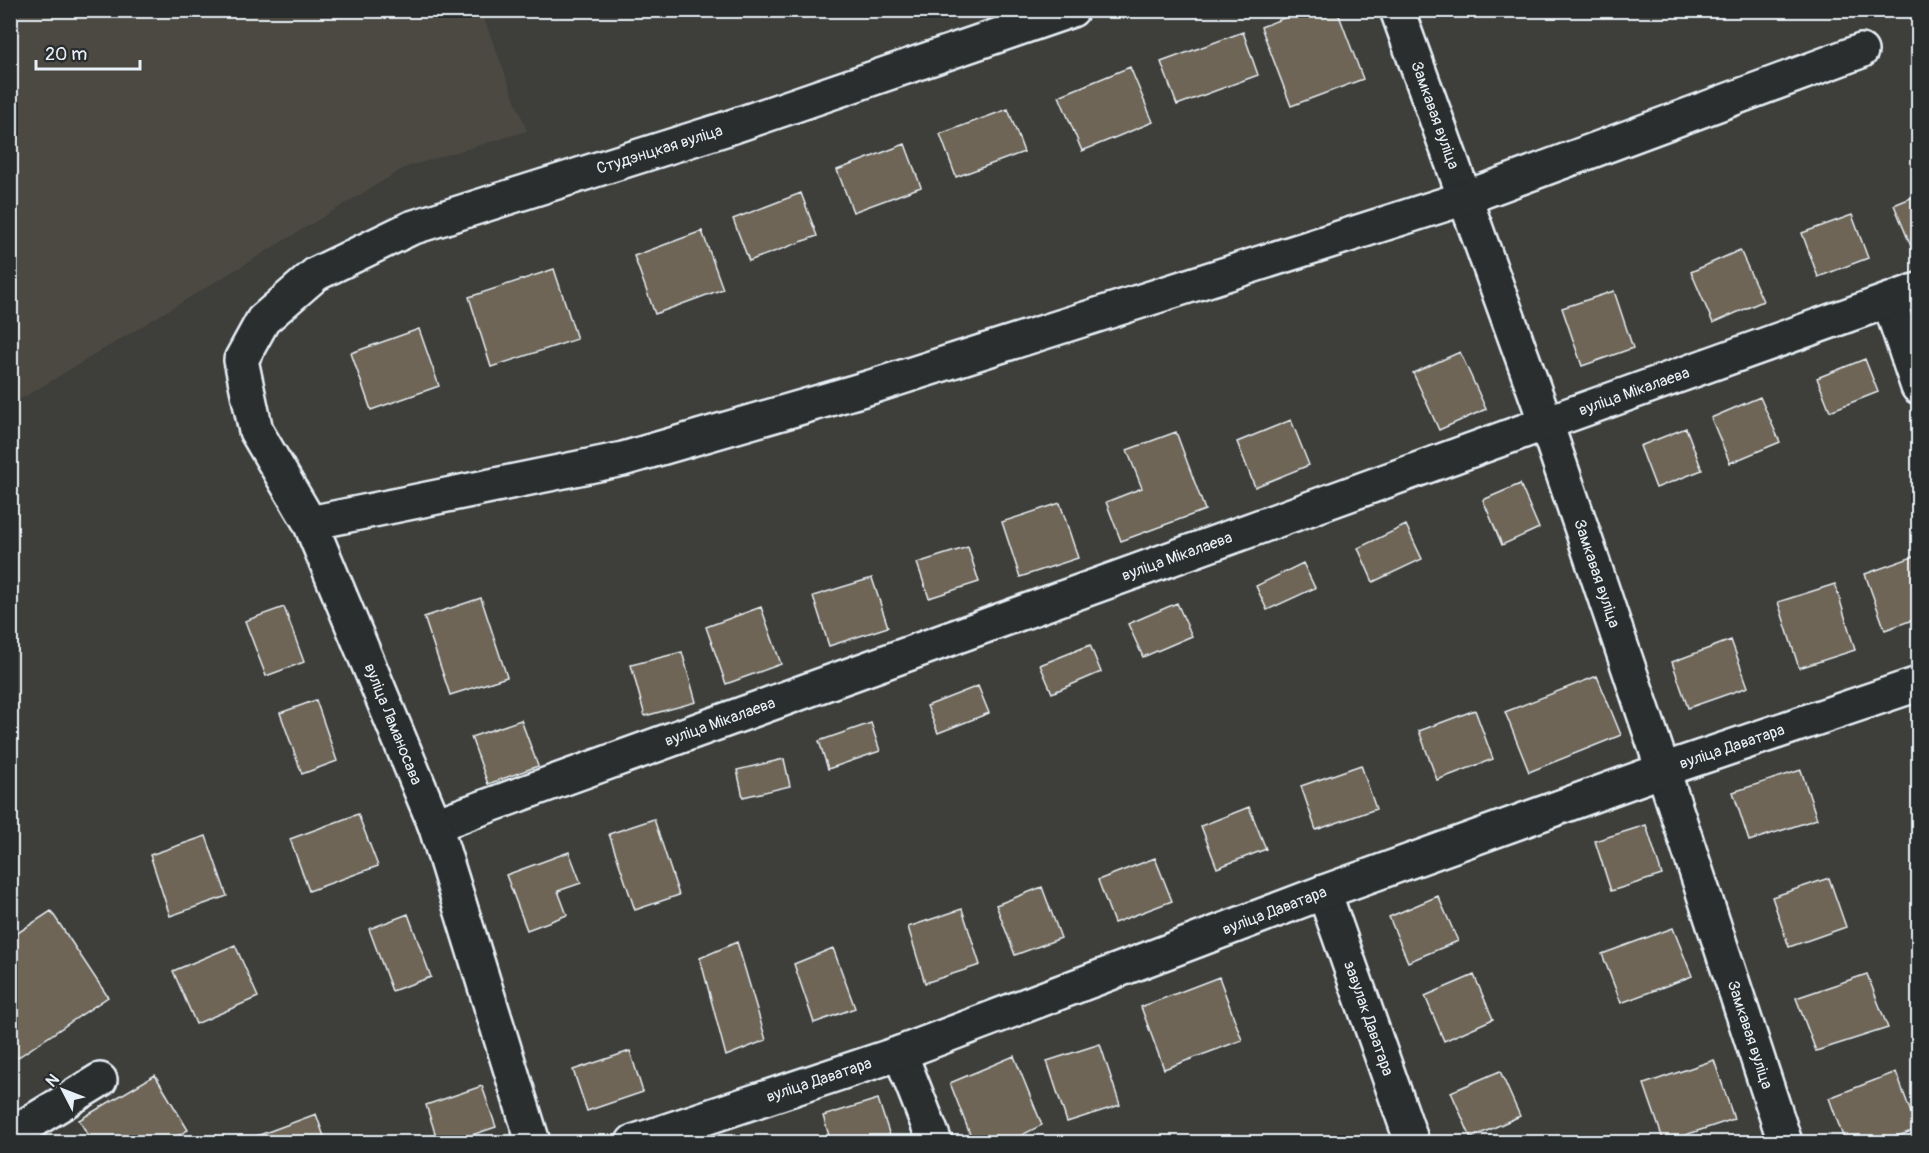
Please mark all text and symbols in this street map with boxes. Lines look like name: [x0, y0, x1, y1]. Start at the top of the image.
scale bar: [36, 33, 140, 71]
text: 20 m: [45, 43, 87, 66]
street label: Замкавая вуліца: [1406, 59, 1464, 172]
street label: Студэнцкая вуліца: [594, 120, 725, 179]
street label: вуліца Мікалаева: [1576, 363, 1692, 420]
street label: Замкавая вуліца: [1569, 517, 1624, 630]
street label: вуліца Мікалаева: [1119, 527, 1235, 586]
street label: вуліца Ламаносава: [359, 660, 427, 788]
street label: вуліца Мікалаева: [662, 693, 778, 751]
street label: вуліца Даватара: [1677, 720, 1787, 774]
street label: вуліца Даватара: [1220, 882, 1329, 940]
street label: завулак Даватара: [1339, 958, 1398, 1079]
street label: Замкавая вуліца: [1723, 978, 1777, 1092]
street label: вуліца Даватара: [764, 1053, 874, 1107]
north arrow: [33, 1060, 93, 1120]
text: N: [42, 1070, 64, 1091]

